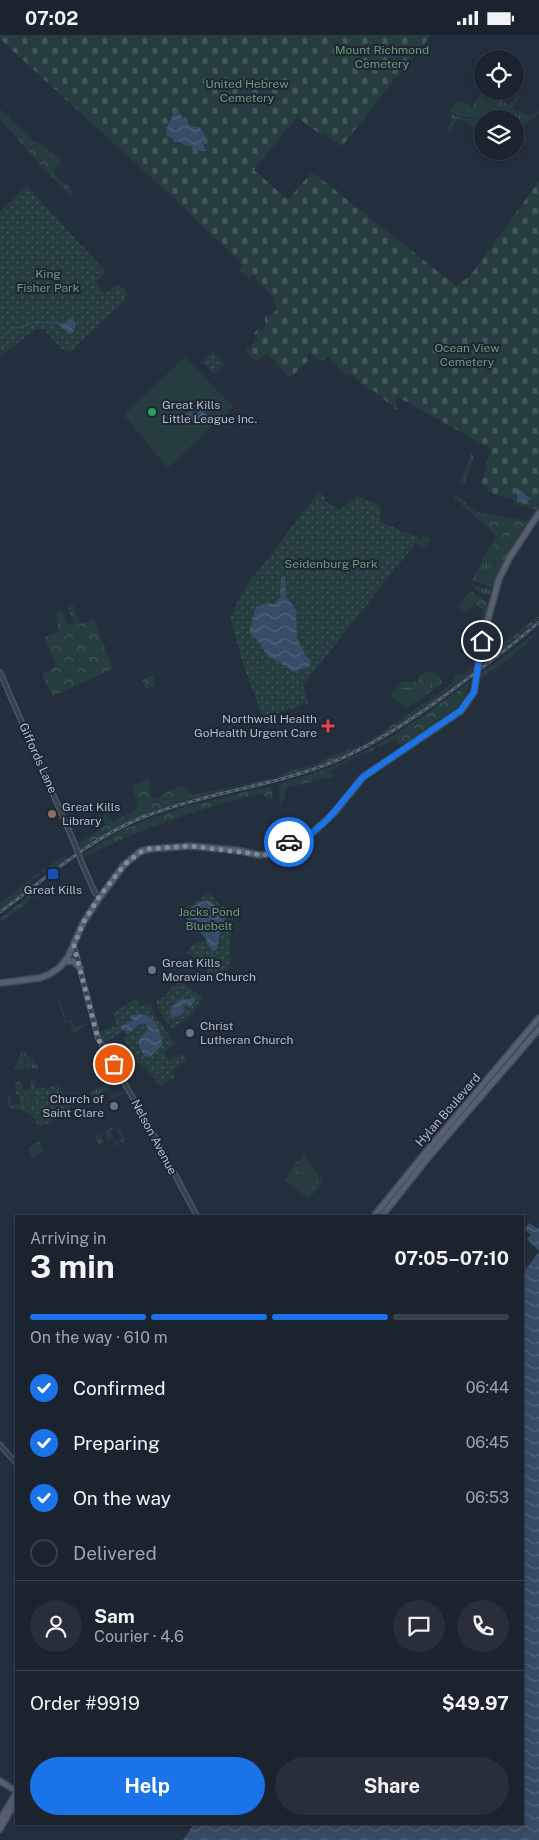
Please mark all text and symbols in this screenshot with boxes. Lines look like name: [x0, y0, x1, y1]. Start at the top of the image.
text: 07:02: [25, 7, 78, 29]
park label: Mount Richmond Cemetery: [335, 43, 429, 71]
map controls: [474, 50, 524, 160]
button: locate: [474, 50, 524, 100]
park label: United Hebrew Cemetery: [205, 77, 289, 105]
button: layers: [474, 110, 524, 160]
park label: King Fisher Park: [16, 267, 80, 295]
park label: Ocean View Cemetery: [434, 341, 500, 369]
place label: Great Kills Little League Inc.: [162, 398, 257, 426]
marker: Great Kills Little League Inc.: [146, 406, 158, 418]
park label: Seidenburg Park: [284, 557, 378, 571]
pin: [461, 620, 503, 662]
icon: home: [468, 627, 496, 655]
place label: Northwell Health GoHealth Urgent Care: [194, 712, 317, 740]
marker: Northwell Health GoHealth Urgent Care: [321, 719, 335, 733]
street label: Giffords Lane: [16, 721, 60, 796]
place label: Great Kills Library: [62, 800, 120, 828]
marker: Great Kills Library: [46, 808, 58, 820]
courier: [264, 817, 314, 867]
icon: car: [275, 828, 303, 856]
marker: Great Kills: [46, 867, 60, 881]
place label: Great Kills: [24, 883, 82, 897]
park label: Jacks Pond Bluebelt: [178, 905, 240, 933]
place label: Great Kills Moravian Church: [162, 956, 256, 984]
marker: Great Kills Moravian Church: [146, 964, 158, 976]
place label: Christ Lutheran Church: [200, 1019, 294, 1047]
marker: Christ Lutheran Church: [184, 1027, 196, 1039]
pin: [93, 1043, 135, 1085]
icon: bag: [100, 1050, 128, 1078]
street label: Hylan Boulevard: [413, 1071, 483, 1149]
place label: Church of Saint Clare: [42, 1092, 104, 1120]
street label: Nelson Avenue: [128, 1097, 180, 1177]
marker: Church of Saint Clare: [108, 1100, 120, 1112]
text: Arriving in: [30, 1229, 106, 1248]
text: 07:05–07:10: [394, 1247, 509, 1269]
text: 3 min: [30, 1248, 115, 1285]
text: On the way · 610 m: [30, 1328, 168, 1347]
icon: check: [30, 1374, 58, 1402]
text: Confirmed: [73, 1377, 166, 1399]
text: 06:44: [466, 1378, 509, 1397]
icon: check: [30, 1429, 58, 1457]
text: Preparing: [73, 1432, 160, 1454]
text: 06:45: [466, 1433, 509, 1452]
icon: check: [30, 1484, 58, 1512]
text: On the way: [73, 1487, 171, 1509]
text: 06:53: [465, 1488, 509, 1507]
text: Delivered: [73, 1542, 157, 1564]
button: person: [30, 1600, 82, 1652]
button: chat: [393, 1600, 445, 1652]
button: phone: [457, 1600, 509, 1652]
text: Sam: [94, 1605, 135, 1627]
text: Courier · 4.6: [94, 1627, 184, 1646]
text: Order #9919: [30, 1692, 140, 1714]
text: $49.97: [442, 1692, 509, 1714]
button: Help: [30, 1757, 265, 1815]
button: Share: [275, 1757, 509, 1815]

